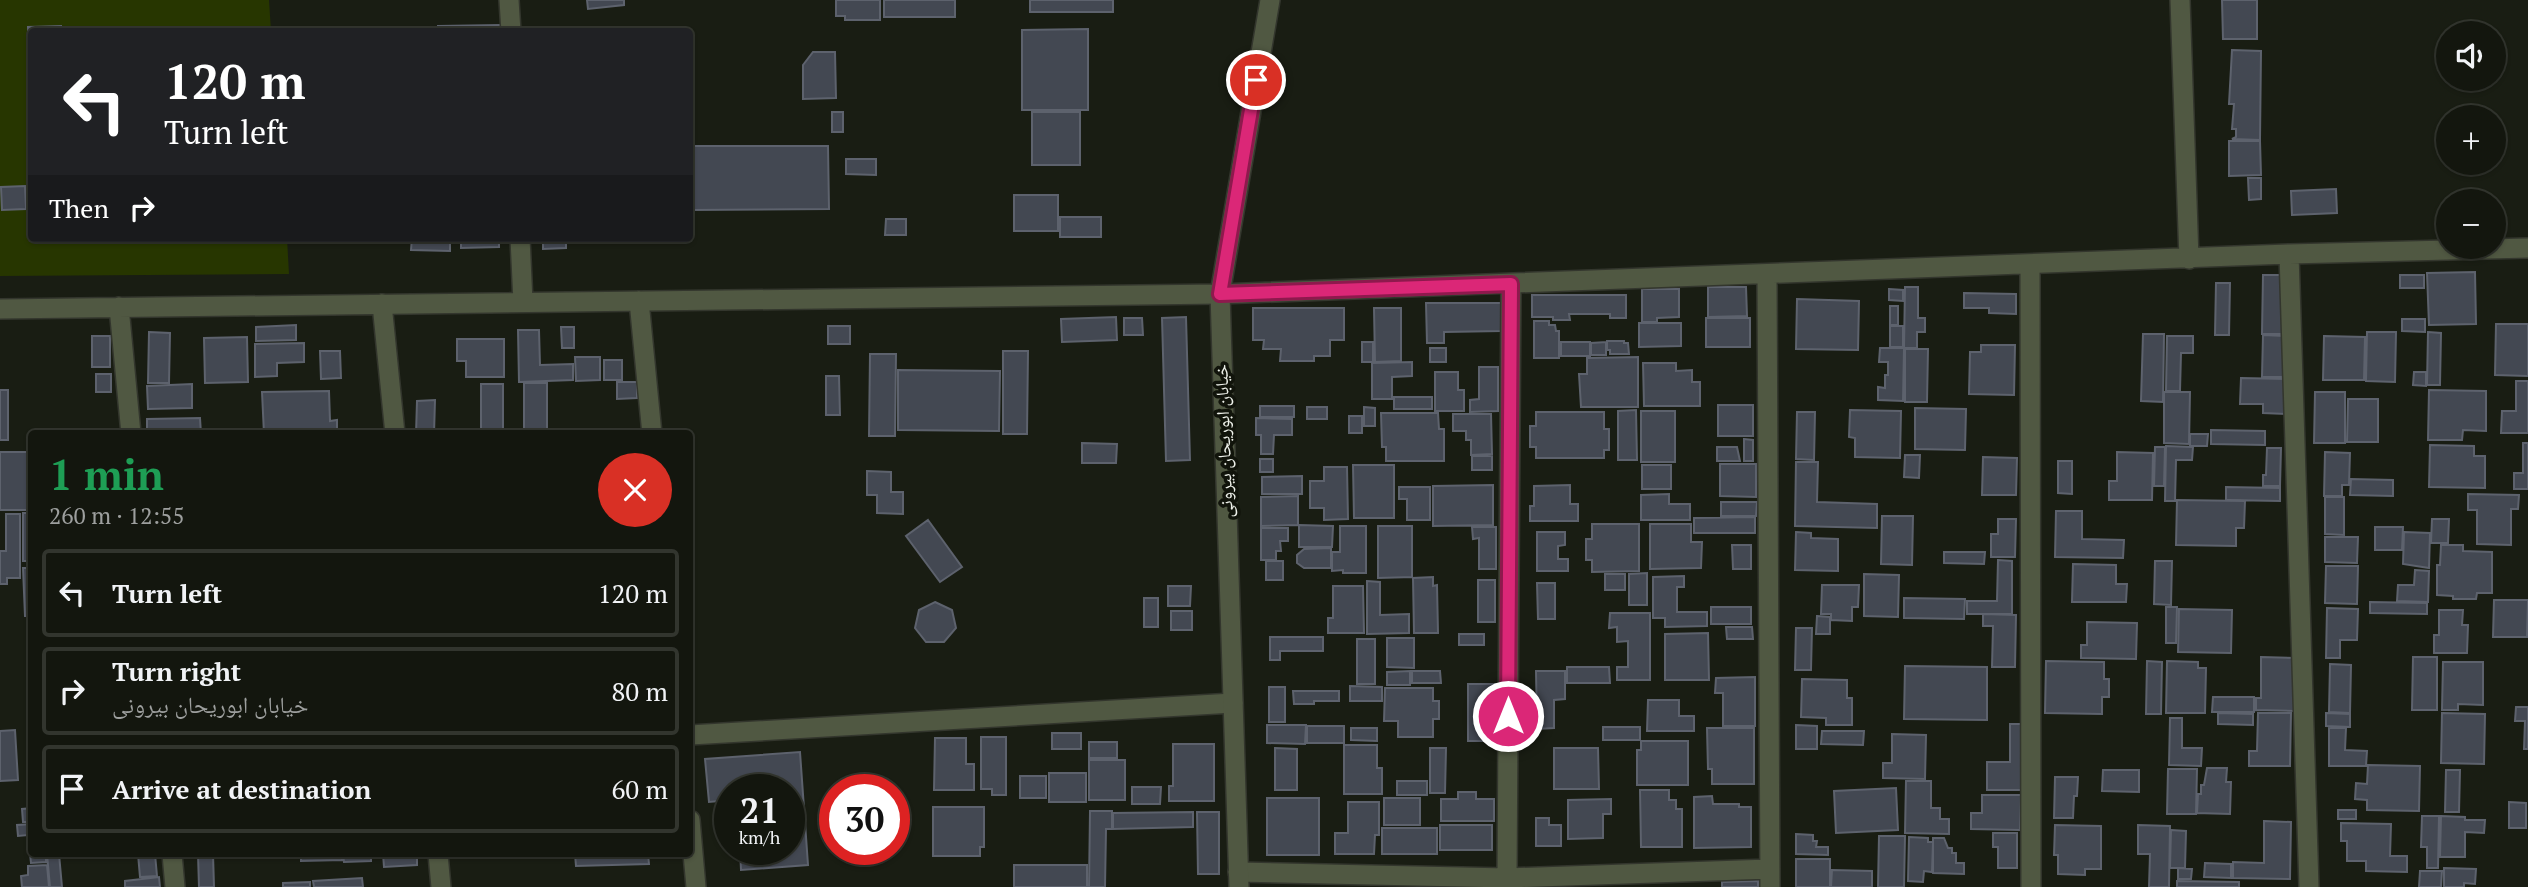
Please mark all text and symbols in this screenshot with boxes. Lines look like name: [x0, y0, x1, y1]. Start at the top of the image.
map controls: [2436, 21, 2506, 259]
button: sound: [2436, 21, 2506, 91]
text: 120 m: [164, 48, 306, 113]
pin: [1226, 50, 1286, 110]
icon: left: [49, 56, 140, 147]
icon: arrive: [1237, 61, 1275, 99]
button: +: [2436, 105, 2506, 175]
text: Turn left: [164, 111, 288, 153]
icon: right: [123, 189, 161, 227]
button: −: [2436, 189, 2506, 259]
text: Then: [49, 191, 109, 225]
street label: خیابان ابوریحان بیرونی: [1208, 364, 1238, 518]
text: 1 min: [49, 446, 164, 502]
button: close: [598, 453, 672, 527]
text: 260 m · 12:55: [49, 500, 184, 531]
icon: left: [53, 574, 91, 612]
text: Turn left: [112, 576, 222, 610]
text: 120 m: [598, 576, 668, 610]
text: Turn right: [112, 654, 241, 688]
icon: right: [53, 672, 91, 710]
text: 80 m: [612, 674, 668, 708]
position arrow: [1471, 679, 1545, 753]
text: خیابان ابوریحان بیرونی: [112, 689, 308, 720]
icon: arrive: [53, 770, 91, 808]
text: Arrive at destination: [112, 772, 371, 806]
text: 60 m: [612, 772, 668, 806]
speed limit sign: 30: [819, 774, 910, 865]
text: 21: [740, 787, 779, 833]
text: km/h: [739, 825, 780, 849]

